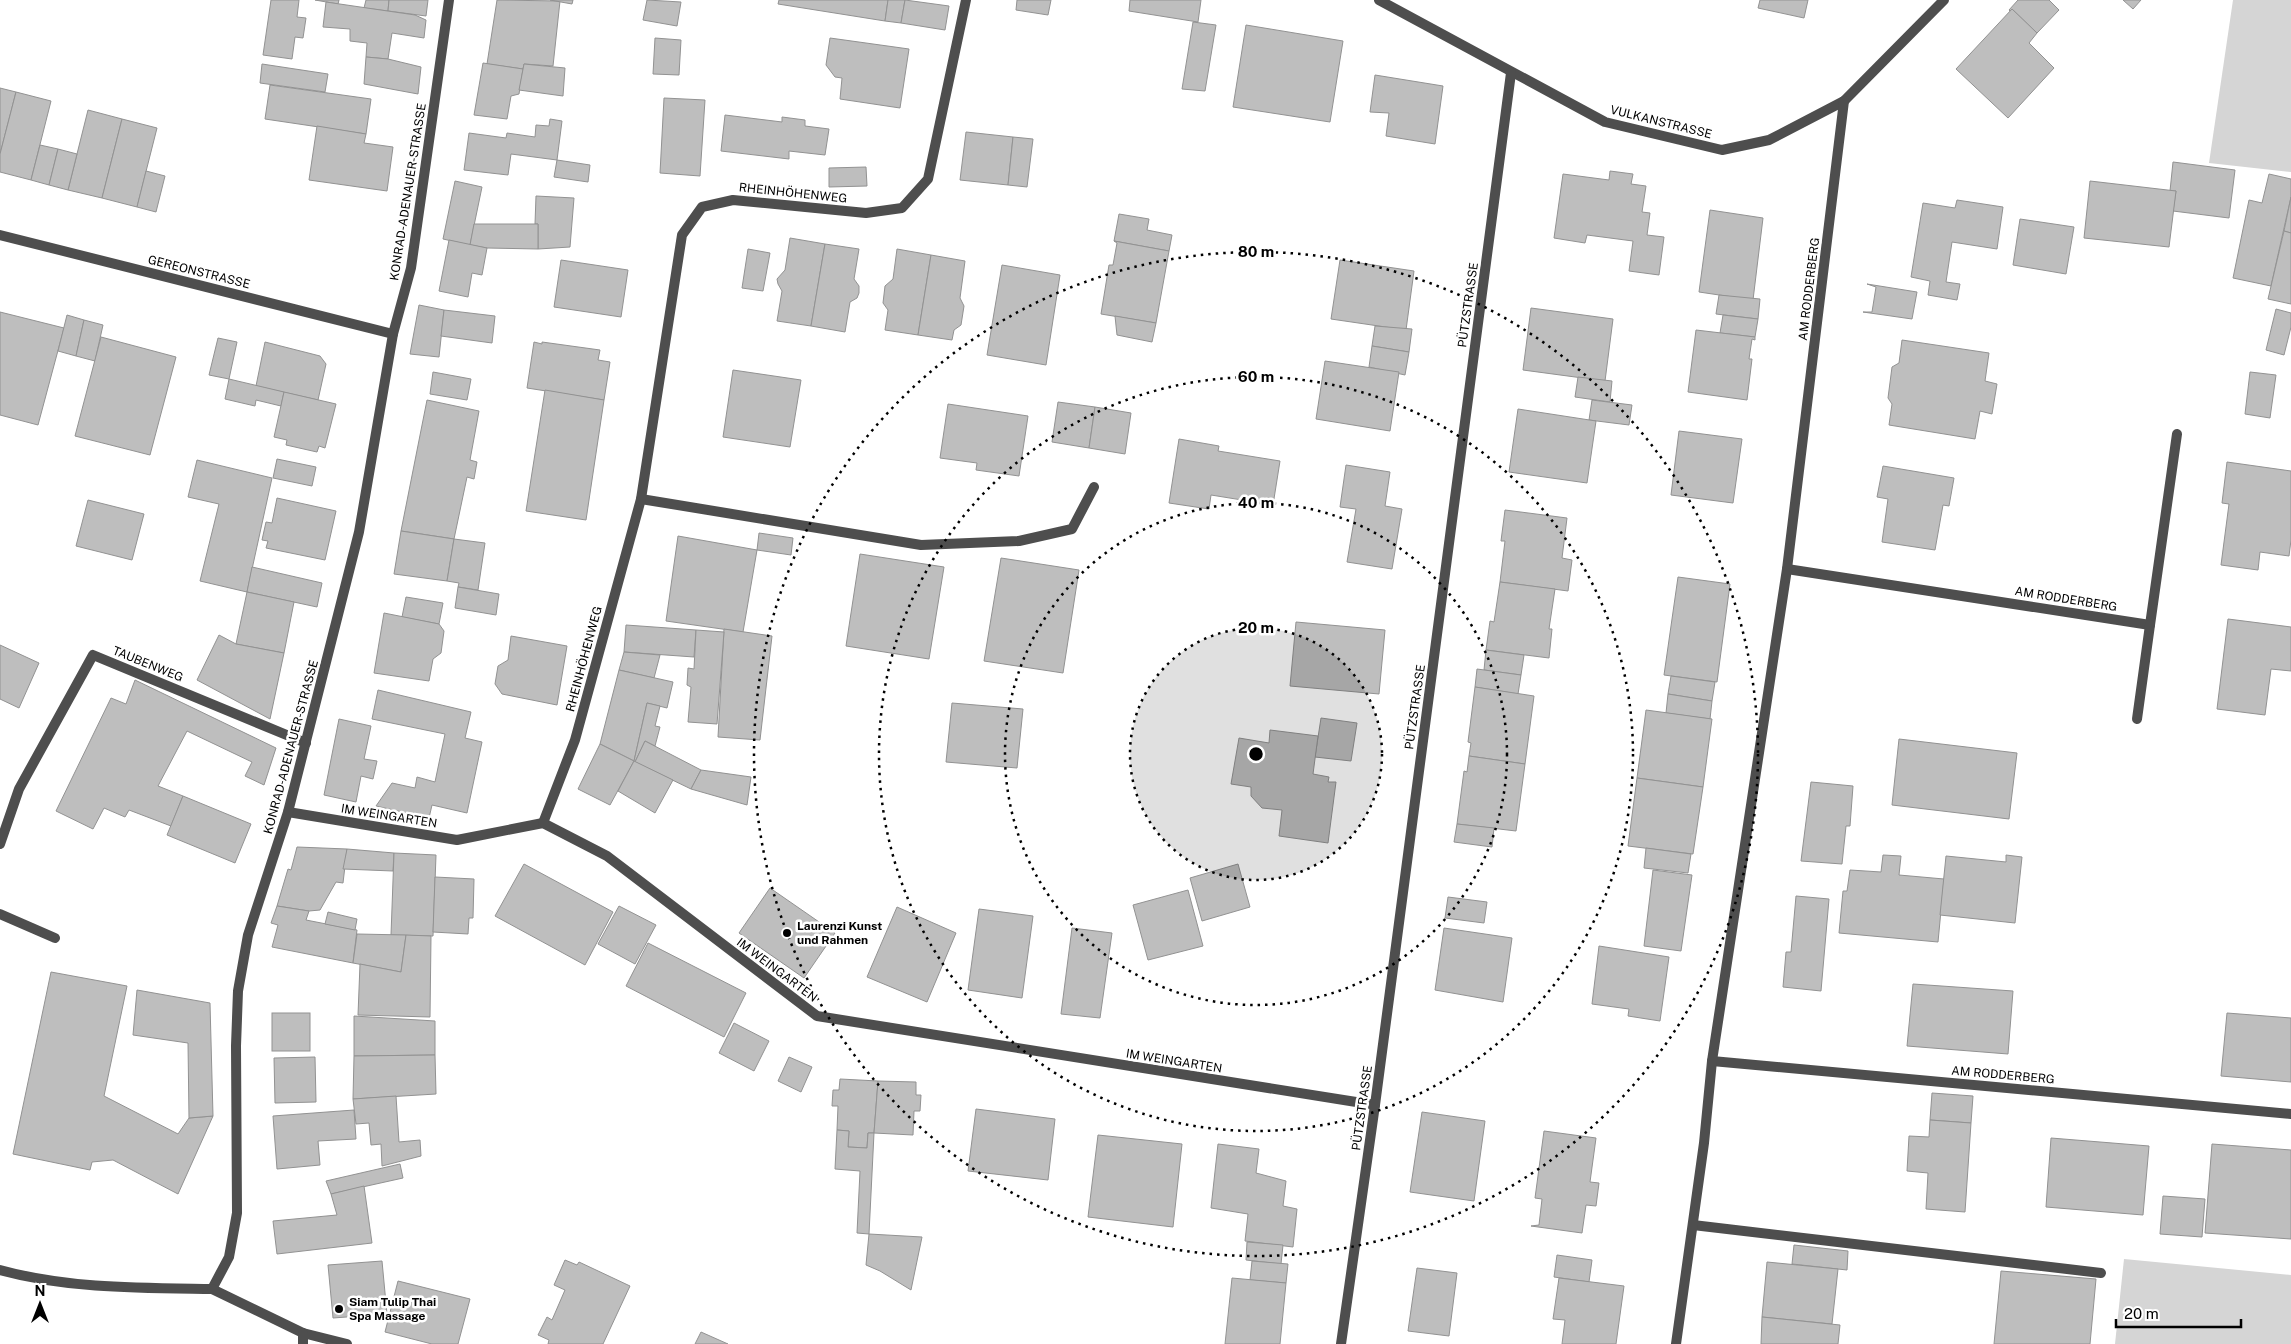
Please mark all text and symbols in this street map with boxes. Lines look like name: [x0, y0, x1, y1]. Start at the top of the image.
street label: KONRAD-ADENAUER-STRASSE: [387, 102, 429, 282]
street label: VULKANSTRASSE: [1609, 103, 1713, 141]
street label: RHEINHÖHENWEG: [738, 180, 848, 206]
street label: AM RODDERBERG: [1796, 237, 1822, 341]
text: 80 m: [1238, 243, 1274, 260]
street label: GEREONSTRASSE: [146, 253, 252, 291]
street label: PÜTZSTRASSE: [1455, 262, 1481, 348]
text: 60 m: [1238, 368, 1274, 385]
text: 40 m: [1238, 494, 1274, 511]
street label: AM RODDERBERG: [2014, 584, 2118, 614]
street label: RHEINHÖHENWEG: [563, 605, 605, 713]
text: 20 m: [1238, 619, 1274, 636]
street label: TAUBENWEG: [111, 643, 185, 685]
street label: KONRAD-ADENAUER-STRASSE: [261, 658, 321, 836]
street label: PÜTZSTRASSE: [1402, 664, 1428, 750]
centre of rings: [1247, 745, 1265, 763]
street label: IM WEINGARTEN: [340, 801, 438, 831]
place label: Laurenzi Kunst und Rahmen: [797, 919, 882, 947]
marker: Laurenzi Kunst und Rahmen: [781, 927, 793, 939]
street label: IM WEINGARTEN: [734, 935, 820, 1005]
street label: IM WEINGARTEN: [1125, 1046, 1223, 1076]
street label: AM RODDERBERG: [1951, 1064, 2055, 1086]
street label: PÜTZSTRASSE: [1349, 1065, 1375, 1151]
north arrow: [15, 1279, 65, 1329]
text: N: [35, 1283, 45, 1299]
place label: Siam Tulip Thai Spa Massage: [349, 1295, 436, 1323]
scale bar: [2116, 1296, 2241, 1328]
marker: Siam Tulip Thai Spa Massage: [333, 1303, 345, 1315]
text: 20 m: [2124, 1305, 2159, 1322]

